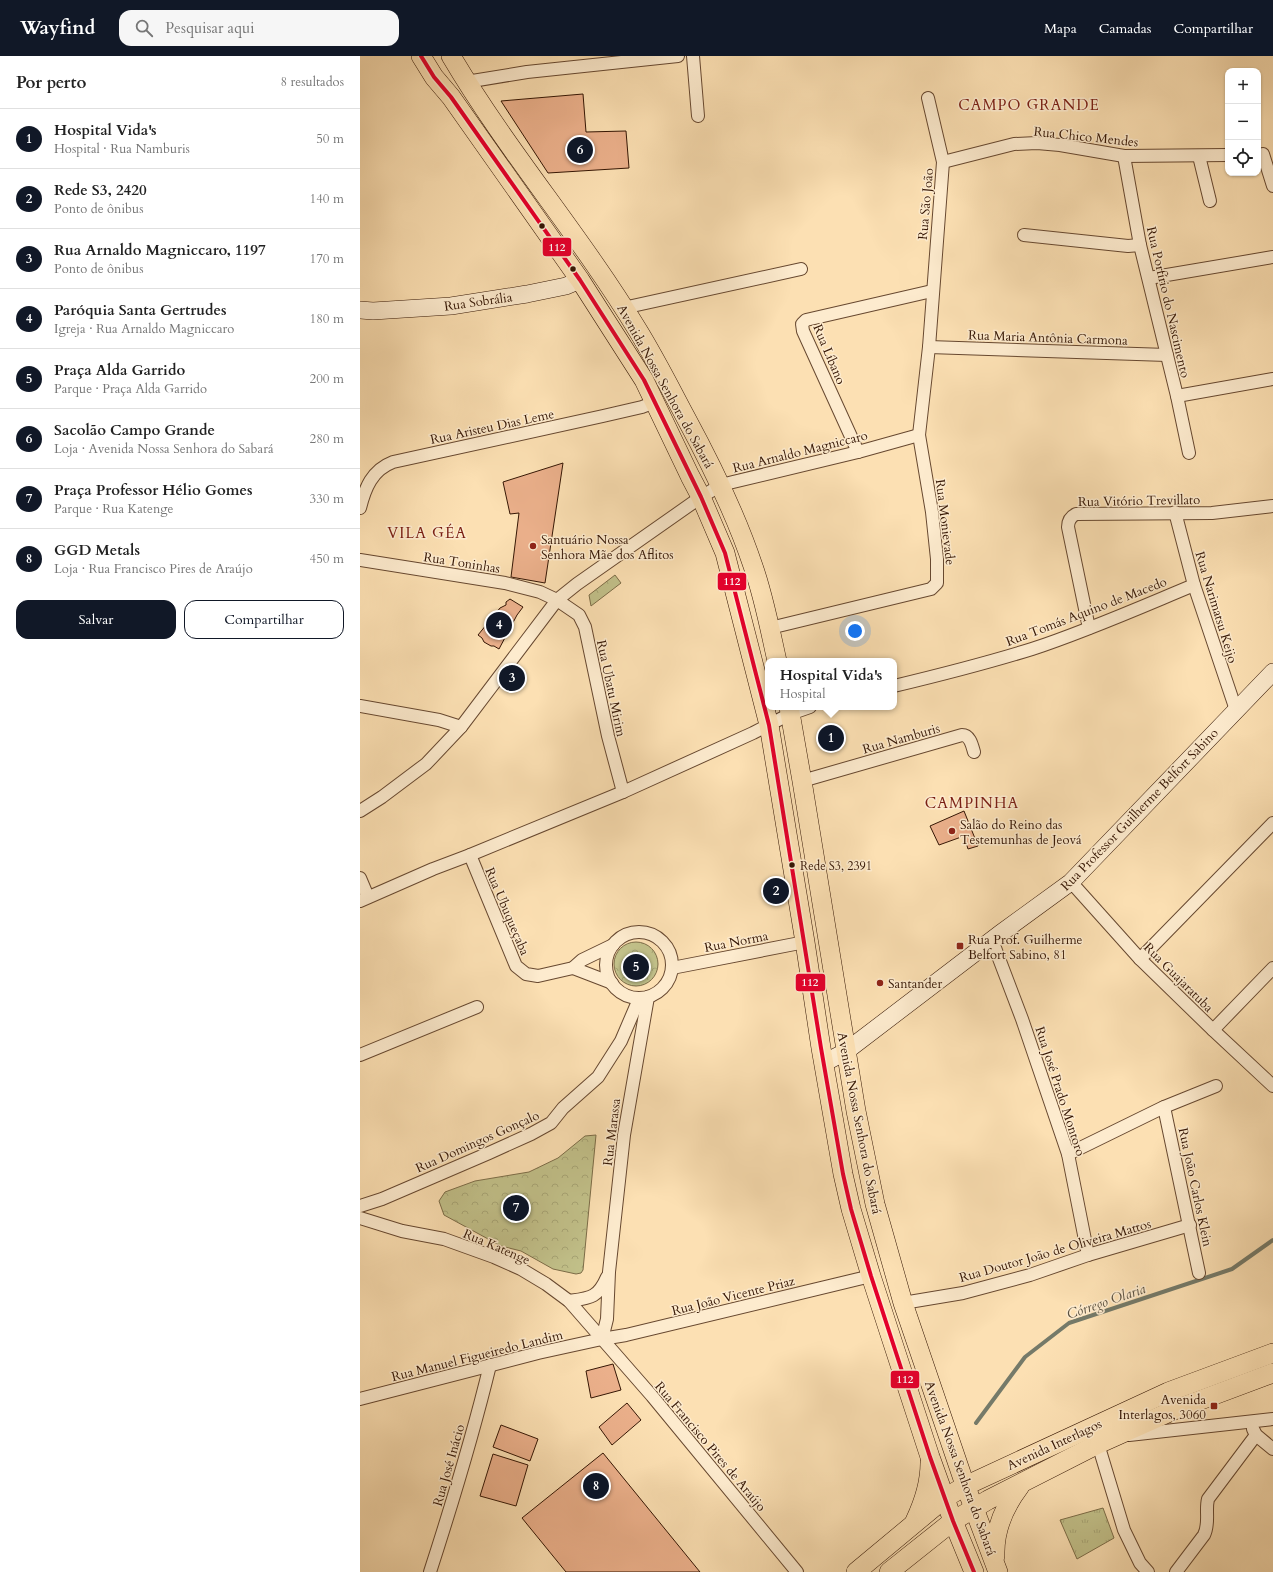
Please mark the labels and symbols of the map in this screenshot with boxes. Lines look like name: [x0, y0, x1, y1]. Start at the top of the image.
district label: CAMPO GRANDE: [958, 95, 1100, 115]
street label: Rua Chico Mendes: [1033, 123, 1139, 151]
pin: 6: [567, 135, 593, 165]
street label: Rua São João: [914, 167, 938, 241]
unlabelled marker: [537, 221, 547, 231]
street label: Rua Porfírio do Nascimento: [1142, 225, 1194, 380]
line badge: 112: [542, 237, 572, 257]
text: 112: [549, 240, 566, 255]
unlabelled marker: [568, 264, 578, 274]
street label: Rua Sobrália: [443, 288, 514, 316]
street label: Avenida Nossa Senhora do Sabará: [612, 301, 718, 472]
street label: Rua Líbano: [808, 322, 850, 387]
street label: Rua Maria Antônia Carmona: [968, 326, 1129, 350]
street label: Rua Aristeu Dias Leme: [429, 405, 556, 449]
street label: Rua Arnaldo Magniccaro: [731, 426, 870, 477]
street label: Rua Monievade: [931, 478, 959, 566]
street label: Rua Vitório Trevillato: [1078, 491, 1200, 511]
district label: VILA GÉA: [387, 523, 467, 543]
place label: Santuário Nossa Senhora Mãe dos Aflitos: [541, 531, 674, 564]
marker: Santuário Nossa Senhora Mãe dos Aflitos: [528, 541, 538, 551]
street label: Rua Toninhas: [422, 548, 501, 578]
street label: Rua Narimatsu Keijo: [1190, 549, 1242, 665]
line badge: 112: [717, 572, 747, 591]
street label: Rua Tomás Aquino de Macedo: [1003, 573, 1169, 651]
text: 112: [724, 574, 741, 589]
pin: 4: [486, 610, 512, 640]
your location: [845, 621, 865, 641]
street label: Rua Ubatu Mirim: [592, 638, 630, 738]
pin: 3: [499, 663, 525, 693]
street label: Rua Namburis: [860, 719, 942, 759]
pin: 1: [818, 723, 844, 753]
street label: Rua Professor Guilherme Belfort Sabino: [1057, 724, 1222, 895]
district label: CAMPINHA: [925, 793, 1019, 813]
place label: Salão do Reino das Testemunhas de Jeová: [960, 816, 1082, 849]
marker: Salão do Reino das Testemunhas de Jeová: [947, 826, 957, 836]
place label: Rede S3, 2391: [800, 858, 872, 874]
marker: Rede S3, 2391: [787, 860, 797, 870]
street label: Rua Ubuqueçaba: [480, 865, 534, 959]
pin: 2: [763, 876, 789, 906]
street label: Rua Norma: [703, 927, 770, 957]
place label: Rua Prof. Guilherme Belfort Sabino, 81: [968, 931, 1083, 964]
street label: Rua Guajaratuba: [1139, 939, 1217, 1017]
marker: Rua Prof. Guilherme Belfort Sabino, 81: [955, 941, 965, 951]
pin: 5: [623, 952, 649, 982]
line badge: 112: [795, 973, 826, 992]
text: 112: [802, 975, 819, 990]
place label: Santander: [888, 975, 942, 993]
marker: Santander: [875, 978, 885, 988]
street label: Rua José Prado Montoro: [1031, 1024, 1090, 1159]
street label: Avenida Nossa Senhora do Sabará: [833, 1031, 886, 1216]
street label: Rua Marassa: [599, 1097, 625, 1167]
street label: Rua Domingos Gonçalo: [413, 1107, 542, 1177]
street label: Rua João Carlos Klein: [1174, 1126, 1217, 1249]
pin: 7: [503, 1193, 529, 1223]
street label: Rua Doutor João de Oliveira Mattos: [957, 1215, 1153, 1287]
street label: Rua Katenge: [460, 1225, 533, 1269]
street label: Rua João Vicente Priaz: [670, 1272, 797, 1320]
water label: Córrego Olaria: [1064, 1279, 1148, 1324]
street label: Rua Manuel Figueiredo Landim: [390, 1326, 565, 1386]
line badge: 112: [890, 1370, 920, 1389]
text: 112: [897, 1372, 914, 1387]
street label: Rua Francisco Pires de Araújo: [651, 1378, 770, 1515]
street label: Avenida Nossa Senhora do Sabará: [920, 1378, 1000, 1559]
place label: Avenida Interlagos, 3060: [1118, 1391, 1206, 1424]
marker: Avenida Interlagos, 3060: [1209, 1401, 1219, 1411]
street label: Avenida Interlagos: [1004, 1415, 1105, 1475]
street label: Rua José Inácio: [429, 1422, 469, 1508]
pin: 8: [583, 1471, 609, 1501]

